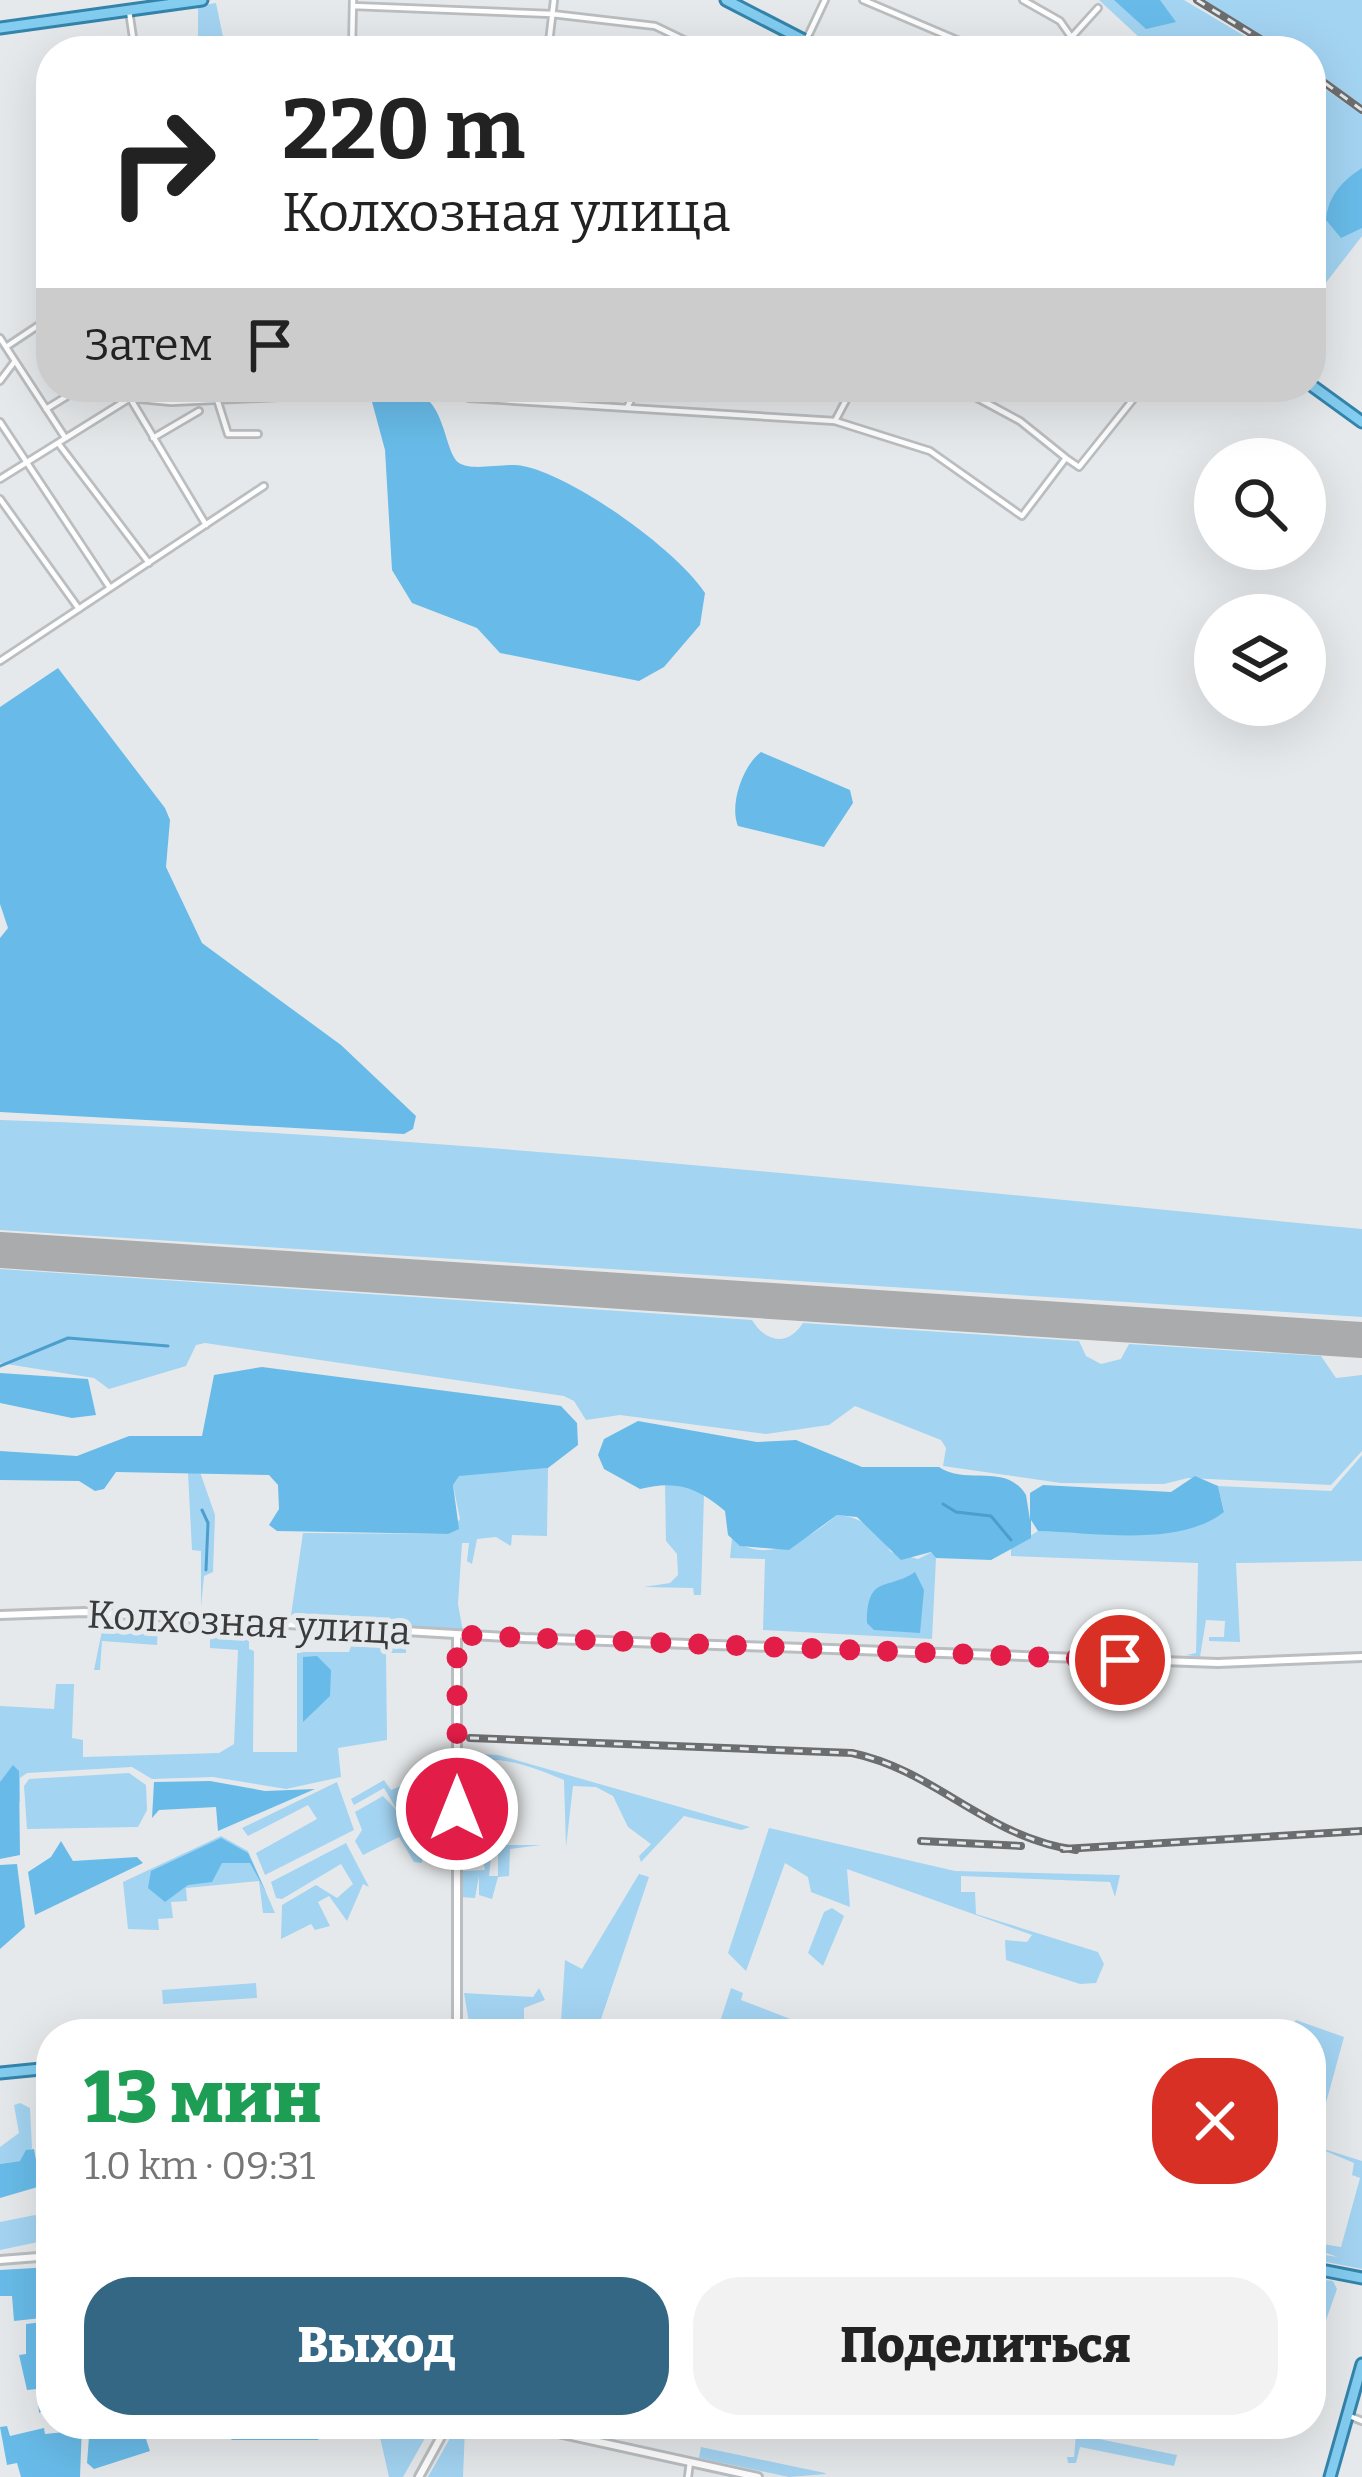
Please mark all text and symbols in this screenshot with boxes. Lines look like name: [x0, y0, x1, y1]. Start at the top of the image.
text: 220 m: [282, 79, 525, 180]
icon: right: [84, 84, 240, 240]
text: Колхозная улица: [282, 181, 731, 245]
icon: arrive: [237, 312, 303, 378]
text: Затем: [84, 318, 213, 372]
map controls: [1194, 438, 1326, 726]
button: search: [1194, 438, 1326, 570]
button: layers: [1194, 594, 1326, 726]
street label: Колхозная улица: [86, 1592, 412, 1654]
pin: [1069, 1609, 1171, 1711]
icon: arrive: [1087, 1627, 1153, 1693]
position arrow: [394, 1746, 520, 1872]
text: 13 мин: [84, 2055, 321, 2141]
button: close: [1152, 2058, 1278, 2184]
text: 1.0 km · 09:31: [84, 2143, 315, 2189]
button: Выход: [84, 2277, 669, 2415]
button: Поделиться: [693, 2277, 1278, 2415]

